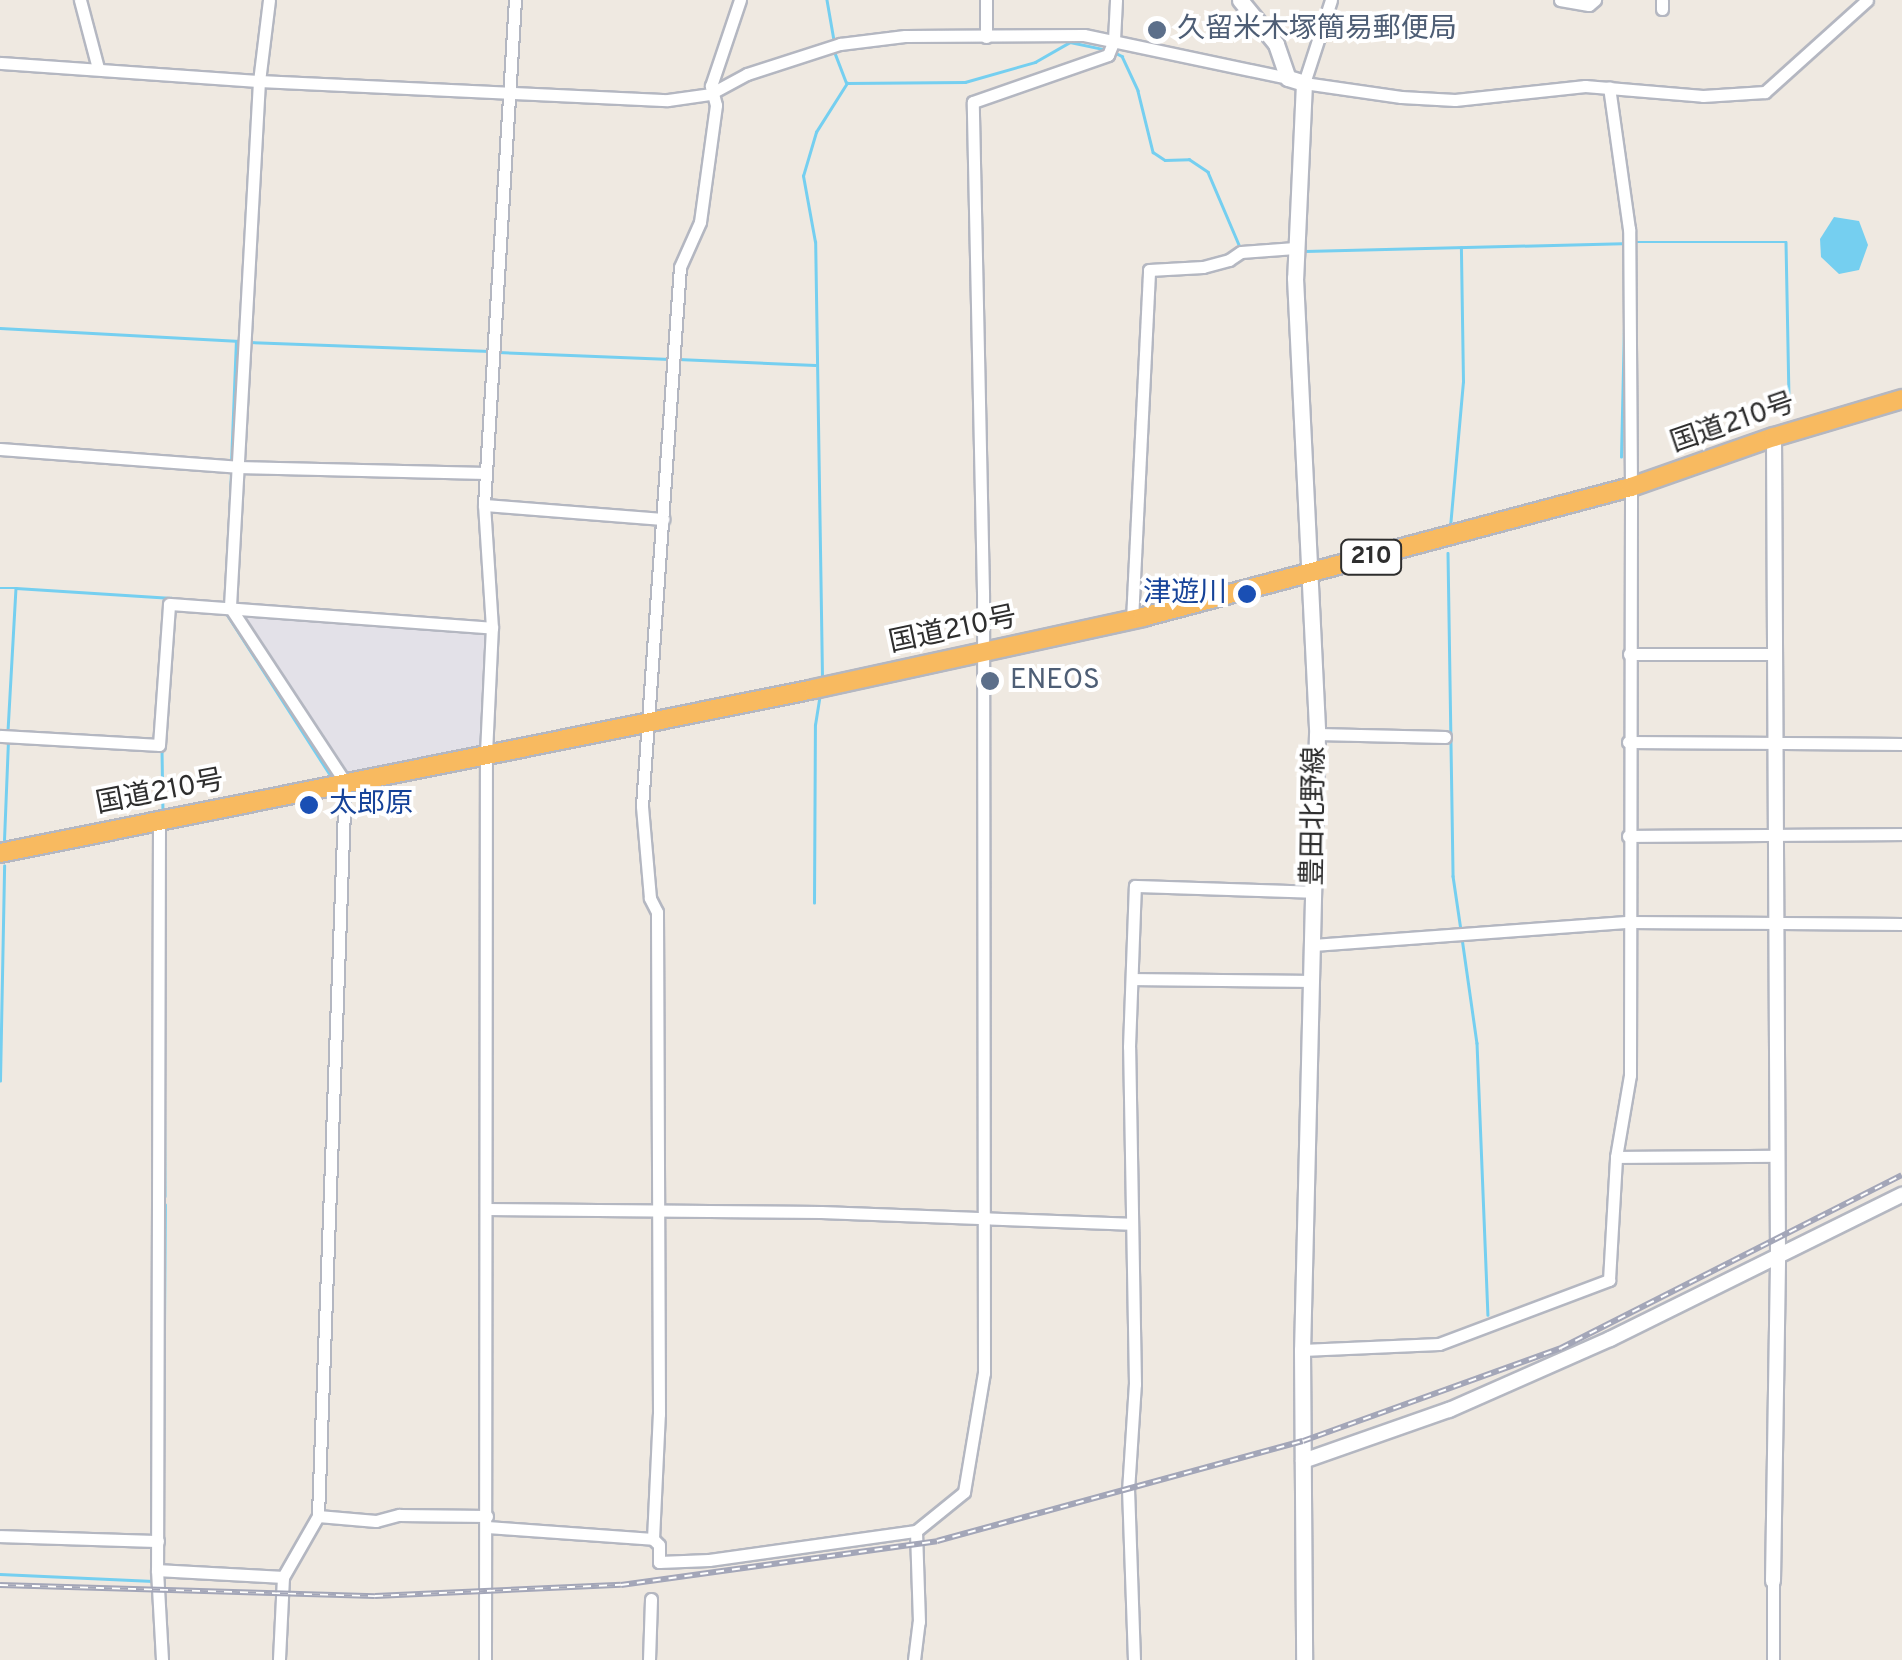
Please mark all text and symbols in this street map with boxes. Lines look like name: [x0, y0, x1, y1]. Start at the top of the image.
place label: 久留米木塚簡易郵便局: [1177, 13, 1457, 47]
marker: 久留米木塚簡易郵便局: [1146, 19, 1168, 41]
street label: 国道210号: [1666, 387, 1800, 461]
road number: 210: [1338, 537, 1404, 577]
place label: 津遊川: [1143, 577, 1227, 611]
marker: 津遊川: [1236, 583, 1258, 605]
street label: 国道210号: [886, 601, 1020, 661]
place label: ENEOS: [1010, 664, 1100, 698]
marker: ENEOS: [979, 670, 1001, 692]
street label: 豊田北野線: [1297, 746, 1333, 886]
street label: 国道210号: [93, 764, 227, 822]
place label: 太郎原: [329, 788, 413, 822]
marker: 太郎原: [298, 794, 320, 816]

